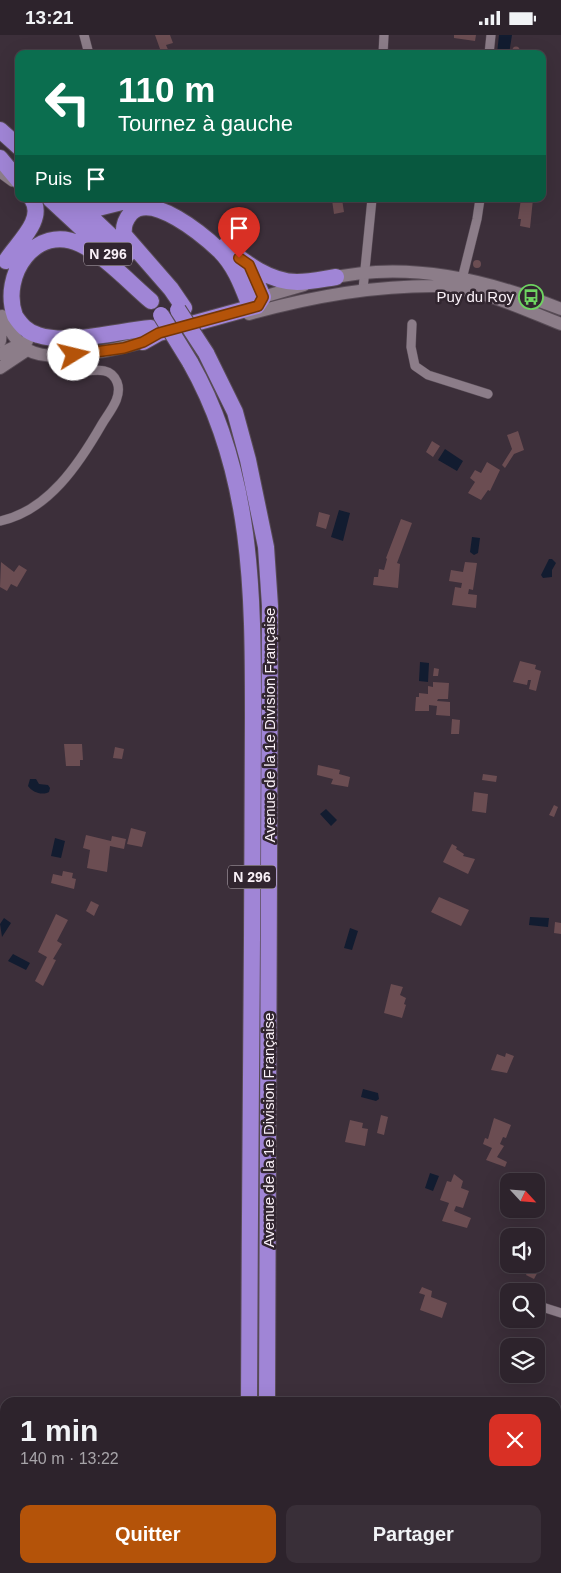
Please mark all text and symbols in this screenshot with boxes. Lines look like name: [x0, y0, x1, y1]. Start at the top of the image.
text: 13:21: [25, 7, 74, 28]
icon: left: [35, 70, 100, 135]
text: 110 m: [118, 70, 215, 109]
text: Tournez à gauche: [118, 111, 293, 136]
icon: arrive: [82, 165, 110, 193]
text: Puis: [35, 168, 72, 189]
pin: [218, 207, 260, 258]
icon: arrive: [225, 214, 253, 242]
road number: N 296: [84, 243, 132, 265]
bus stop icon: Puy du Roy: [518, 284, 544, 310]
place label: Puy du Roy: [436, 288, 514, 305]
position arrow: [47, 328, 99, 380]
street label: Avenue de la 1e Division Française: [261, 608, 278, 842]
road number: N 296: [228, 865, 276, 889]
street label: Avenue de la 1e Division Française: [260, 1013, 277, 1247]
north arrow: [500, 1173, 545, 1217]
map controls: [500, 1173, 545, 1383]
button: sound: [500, 1228, 545, 1273]
button: search: [500, 1283, 545, 1328]
button: layers: [500, 1338, 545, 1383]
text: 1 min: [20, 1414, 98, 1447]
button: close: [489, 1414, 541, 1466]
text: 140 m · 13:22: [20, 1450, 119, 1467]
button: Quitter: [20, 1505, 276, 1563]
button: Partager: [286, 1505, 541, 1563]

